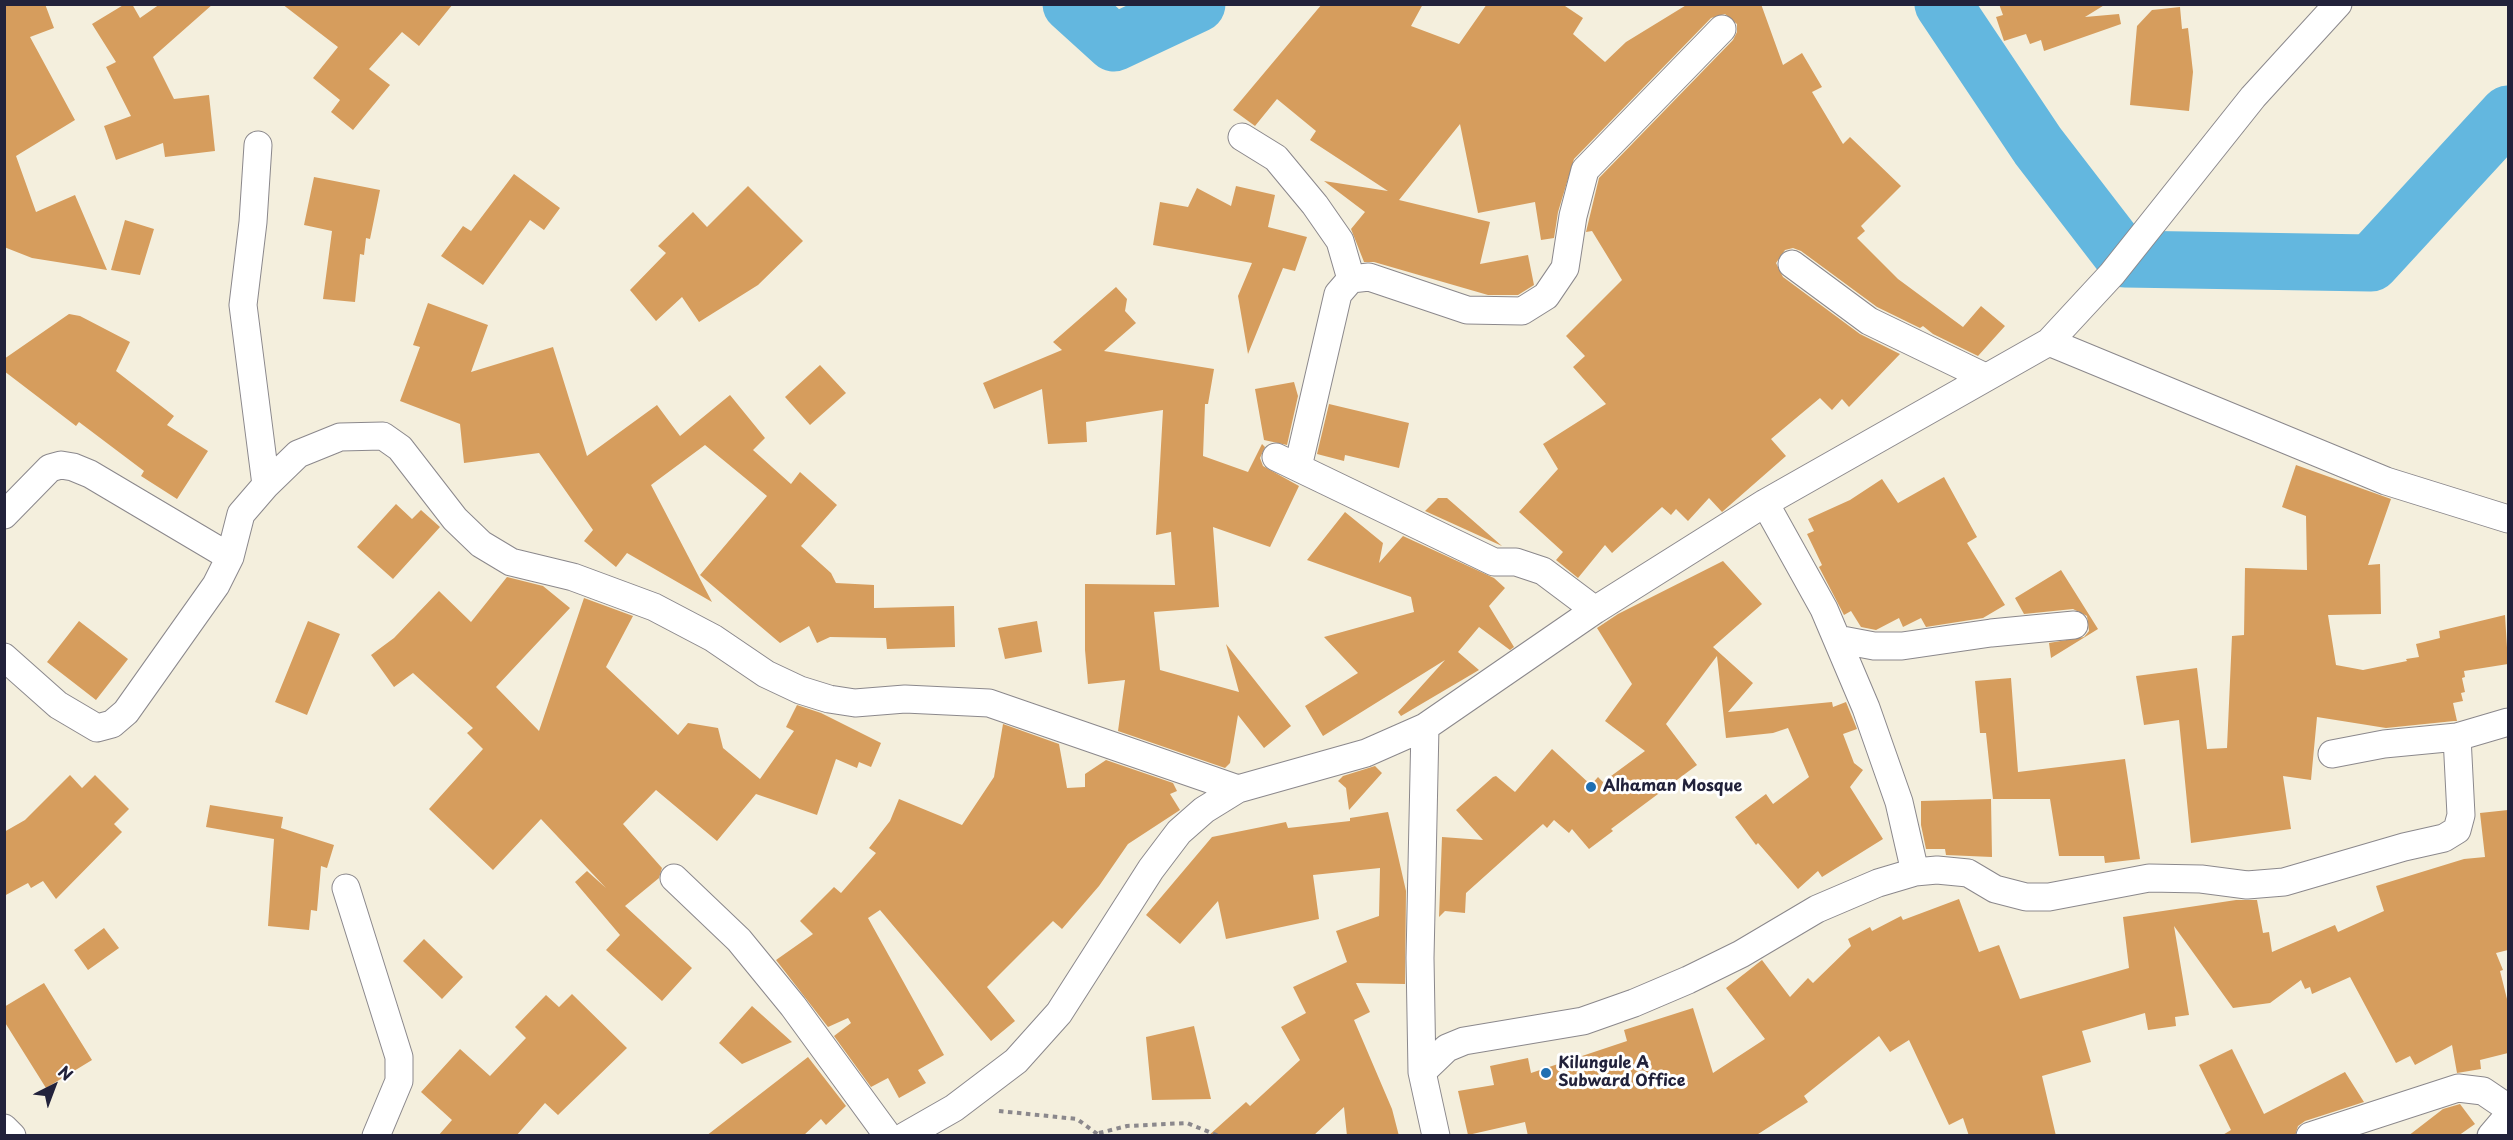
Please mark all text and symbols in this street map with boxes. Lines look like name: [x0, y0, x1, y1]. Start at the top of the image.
place label: Alhaman Mosque: [1603, 777, 1742, 797]
marker: Alhaman Mosque: [1584, 780, 1598, 794]
place label: Kilungule A Subward Office: [1558, 1054, 1685, 1092]
north arrow: [24, 1056, 84, 1116]
text: N: [53, 1059, 79, 1086]
marker: Kilungule A Subward Office: [1539, 1066, 1553, 1080]

